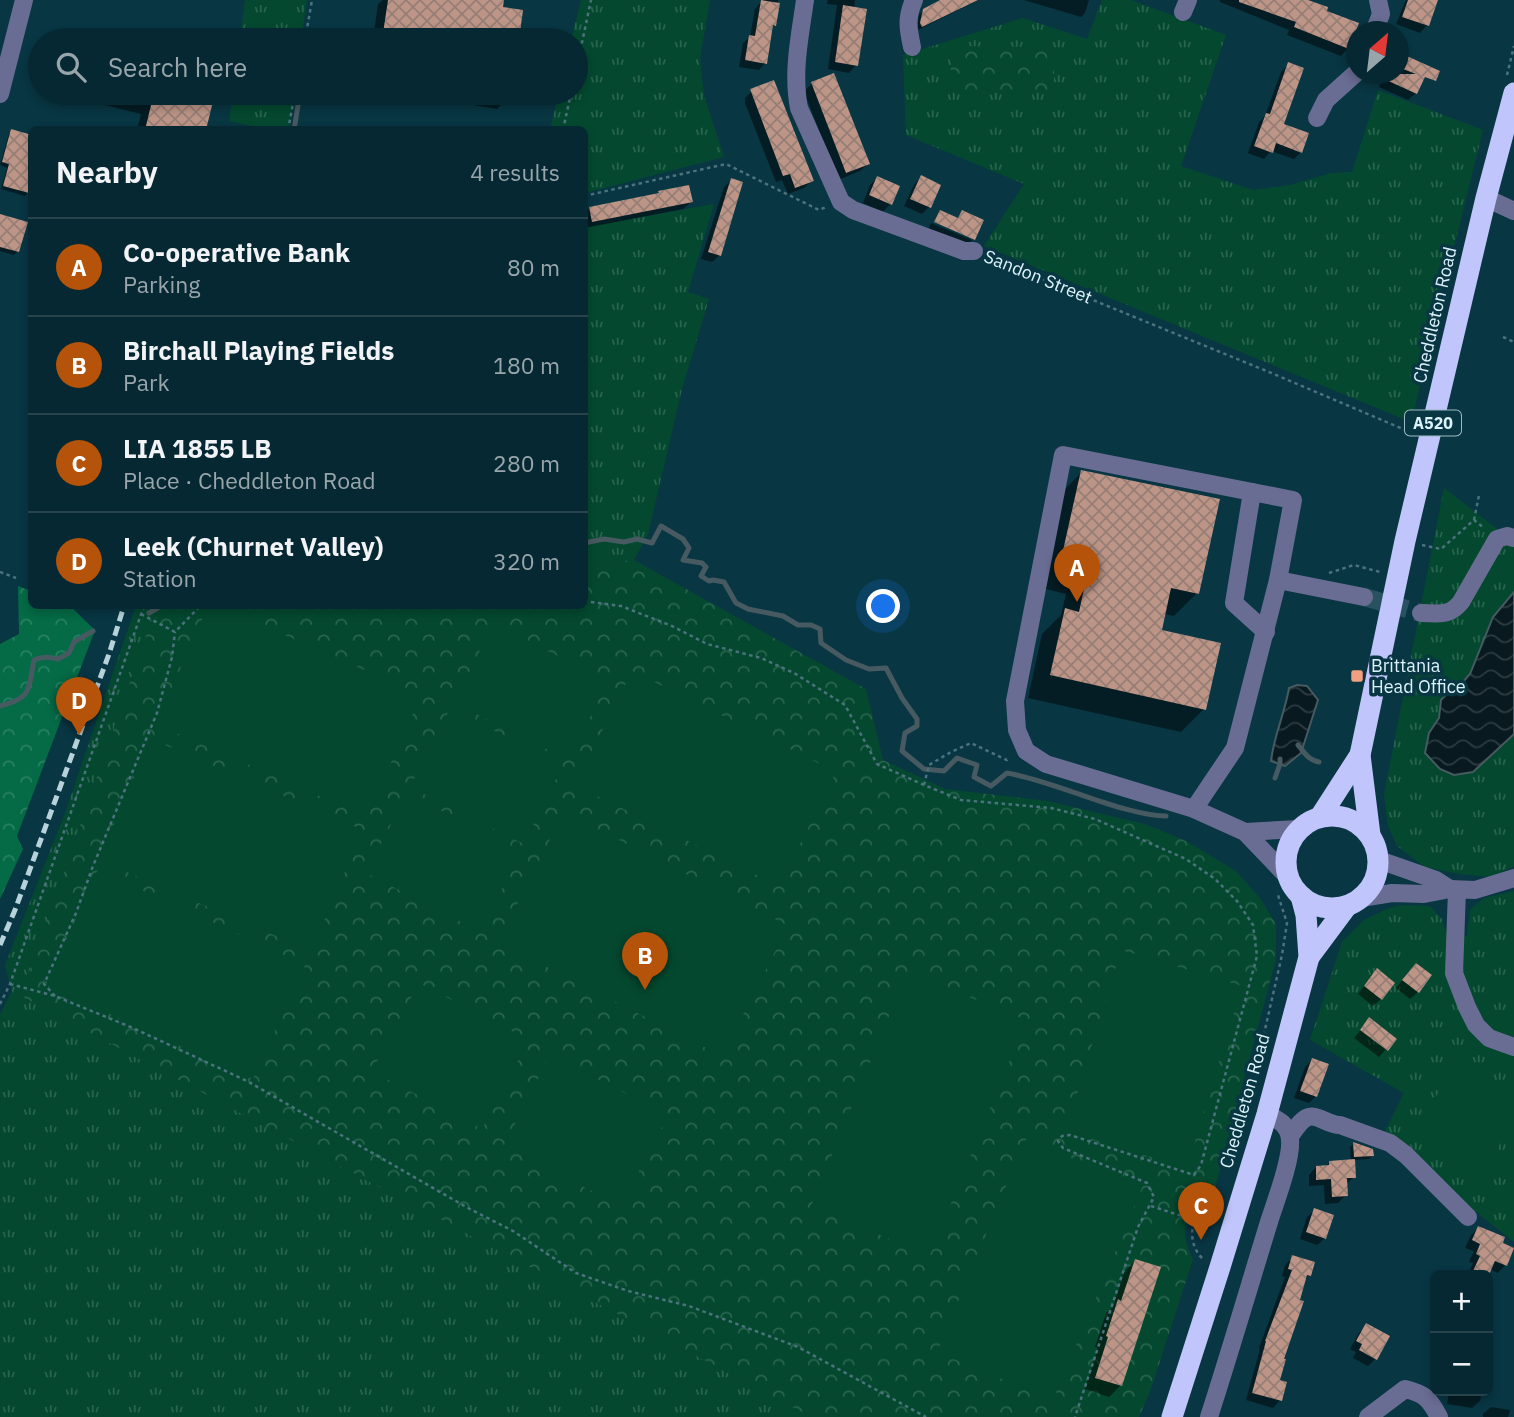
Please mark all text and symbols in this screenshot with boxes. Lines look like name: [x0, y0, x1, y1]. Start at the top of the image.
north arrow: [1346, 21, 1409, 84]
search box: [28, 28, 588, 105]
icon: search: [52, 48, 90, 86]
text: Search here: [108, 50, 247, 84]
text: Nearby: [56, 152, 158, 191]
text: 4 results: [470, 157, 560, 187]
text: Co-operative Bank: [123, 235, 350, 269]
street label: Sandon Street: [981, 244, 1096, 309]
street label: Cheddleton Road: [1408, 245, 1461, 385]
text: A: [71, 252, 87, 282]
text: 80 m: [507, 252, 560, 282]
text: Parking: [123, 269, 201, 299]
text: Birchall Playing Fields: [123, 333, 394, 367]
text: B: [71, 350, 87, 380]
text: 180 m: [493, 350, 560, 380]
text: Park: [123, 367, 170, 397]
road number: A520: [1405, 410, 1461, 436]
text: LIA 1855 LB: [123, 431, 272, 465]
text: C: [72, 448, 86, 478]
text: 280 m: [493, 448, 560, 478]
text: Place · Cheddleton Road: [123, 465, 376, 495]
text: Leek (Churnet Valley): [123, 529, 384, 563]
pin: A: [1054, 544, 1100, 602]
text: D: [71, 546, 87, 576]
text: 320 m: [493, 546, 560, 576]
text: Station: [123, 563, 197, 593]
your location: [866, 589, 900, 623]
place label: Brittania Head Office: [1371, 654, 1466, 698]
marker: Brittania Head Office: [1349, 668, 1365, 684]
pin: D: [56, 677, 102, 735]
pin: B: [622, 932, 668, 990]
street label: Cheddleton Road: [1214, 1031, 1275, 1171]
pin: C: [1178, 1182, 1224, 1240]
map controls: [1430, 1270, 1493, 1396]
button: +: [1430, 1270, 1493, 1333]
button: −: [1430, 1333, 1493, 1396]

